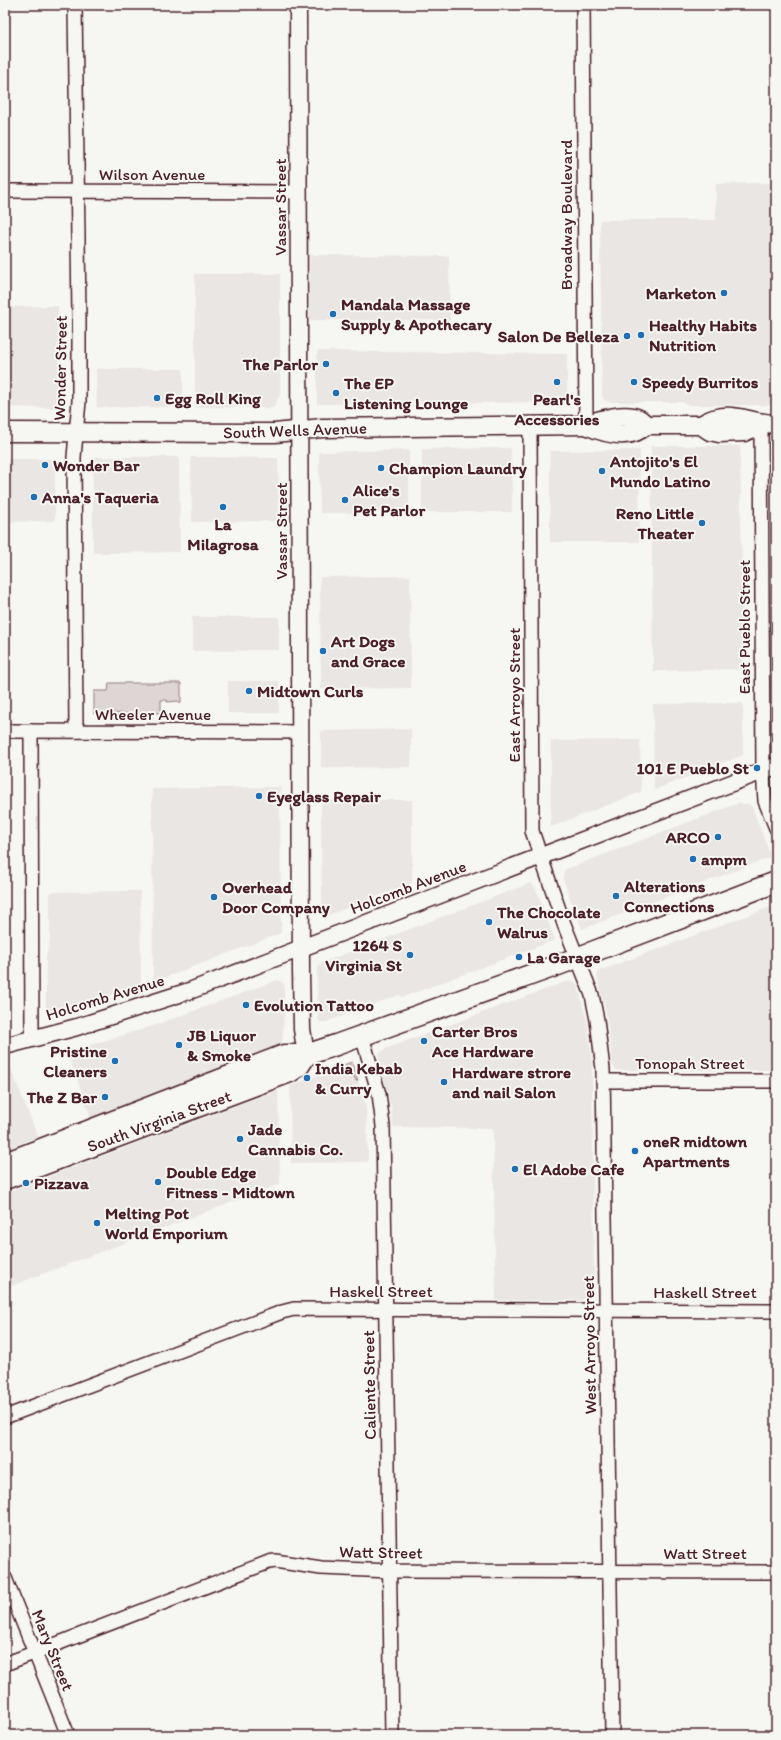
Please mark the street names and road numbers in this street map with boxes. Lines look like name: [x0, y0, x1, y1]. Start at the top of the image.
street label: Broadway Boulevard: [556, 140, 576, 290]
street label: Vassar Street: [270, 158, 290, 256]
street label: Wilson Avenue: [99, 164, 205, 184]
street label: Wonder Street: [49, 315, 71, 421]
street label: South Wells Avenue: [223, 417, 367, 443]
street label: Vassar Street: [271, 482, 291, 580]
street label: East Pueblo Street: [734, 560, 754, 694]
street label: East Arroyo Street: [504, 627, 524, 762]
street label: Wheeler Avenue: [95, 704, 211, 724]
street label: Holcomb Avenue: [347, 856, 469, 918]
street label: Holcomb Avenue: [43, 969, 167, 1025]
street label: Tonopah Street: [635, 1053, 745, 1073]
street label: South Virginia Street: [84, 1085, 234, 1156]
street label: West Arroyo Street: [578, 1275, 600, 1415]
street label: Haskell Street: [329, 1281, 433, 1301]
street label: Haskell Street: [653, 1282, 757, 1302]
street label: Caliente Street: [358, 1330, 380, 1440]
street label: Watt Street: [339, 1541, 423, 1563]
street label: Watt Street: [663, 1543, 747, 1563]
street label: Mary Street: [28, 1606, 79, 1694]

